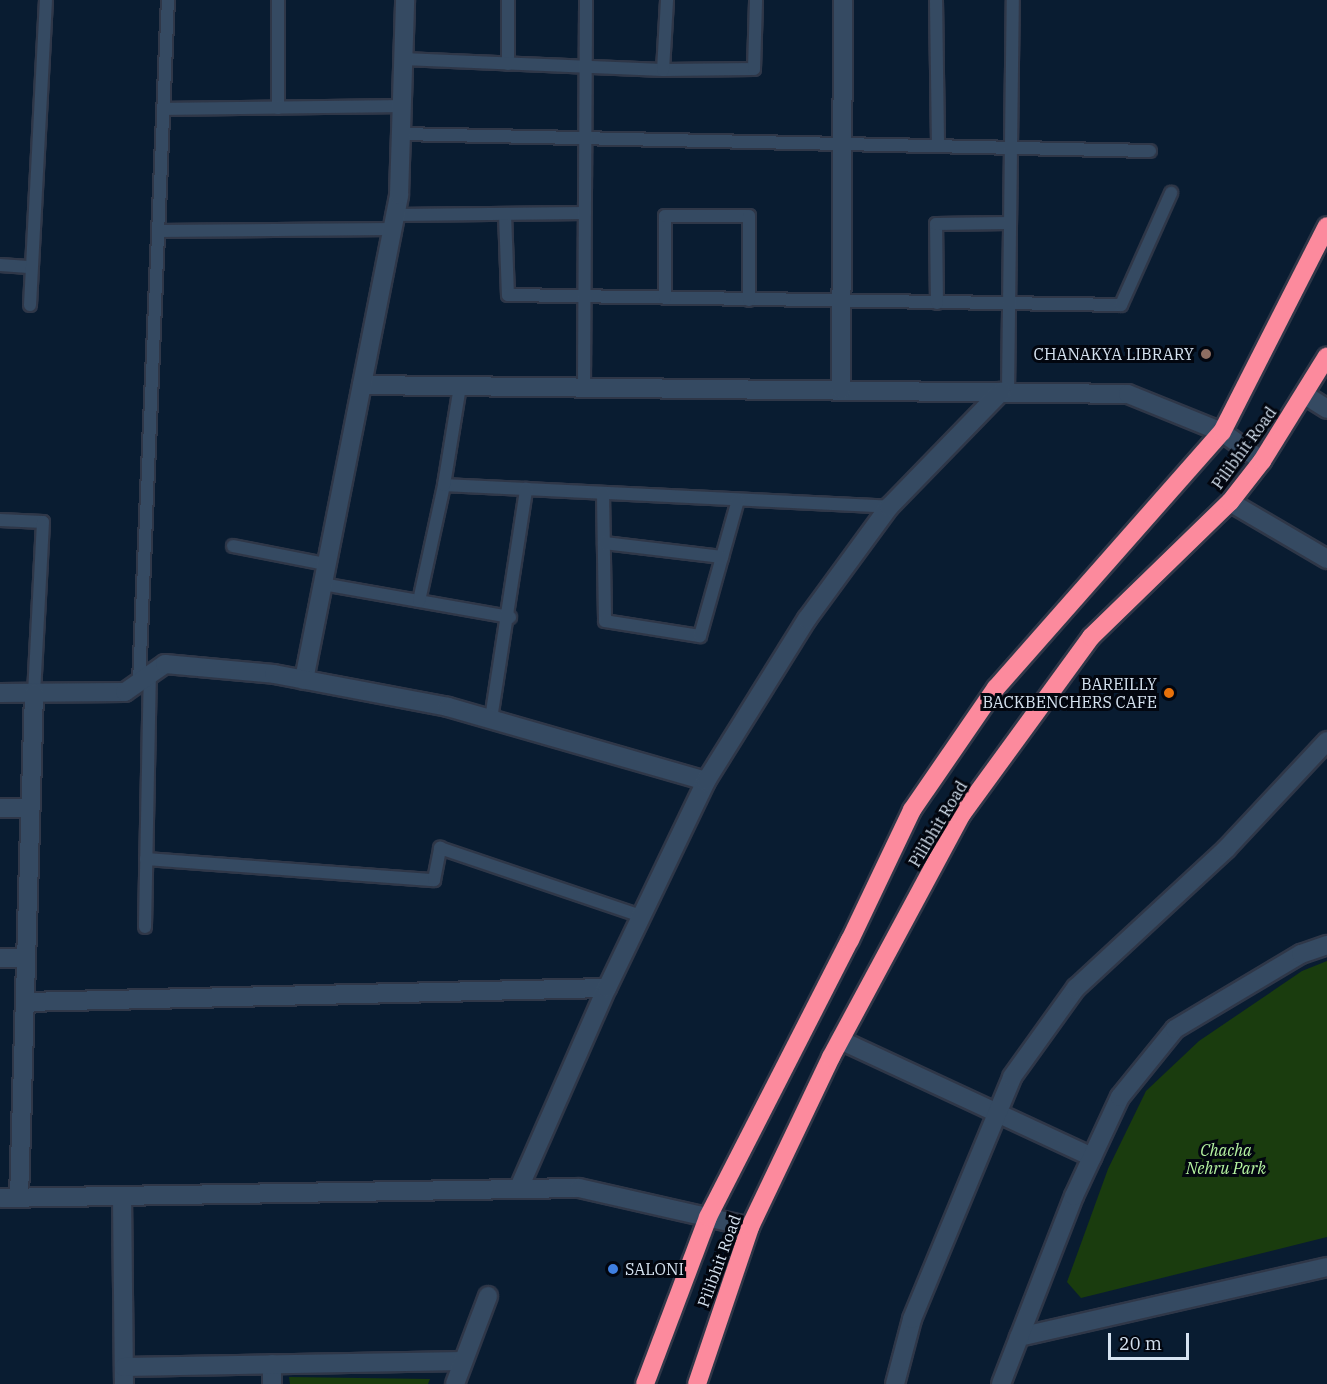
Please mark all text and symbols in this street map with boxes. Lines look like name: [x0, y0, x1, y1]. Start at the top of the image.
place label: CHANAKYA LIBRARY: [1034, 344, 1194, 364]
marker: CHANAKYA LIBRARY: [1199, 347, 1213, 361]
street label: Pilibhit Road: [1208, 403, 1280, 493]
place label: BAREILLY BACKBENCHERS CAFE: [982, 674, 1157, 712]
marker: BAREILLY BACKBENCHERS CAFE: [1162, 686, 1176, 700]
street label: Pilibhit Road: [905, 777, 971, 871]
park label: Chacha Nehru Park: [1186, 1140, 1266, 1178]
street label: Pilibhit Road: [693, 1212, 745, 1310]
place label: SALONI: [625, 1259, 684, 1279]
marker: SALONI: [606, 1262, 620, 1276]
scale bar: [1111, 1321, 1192, 1359]
text: 20 m: [1119, 1332, 1162, 1355]

